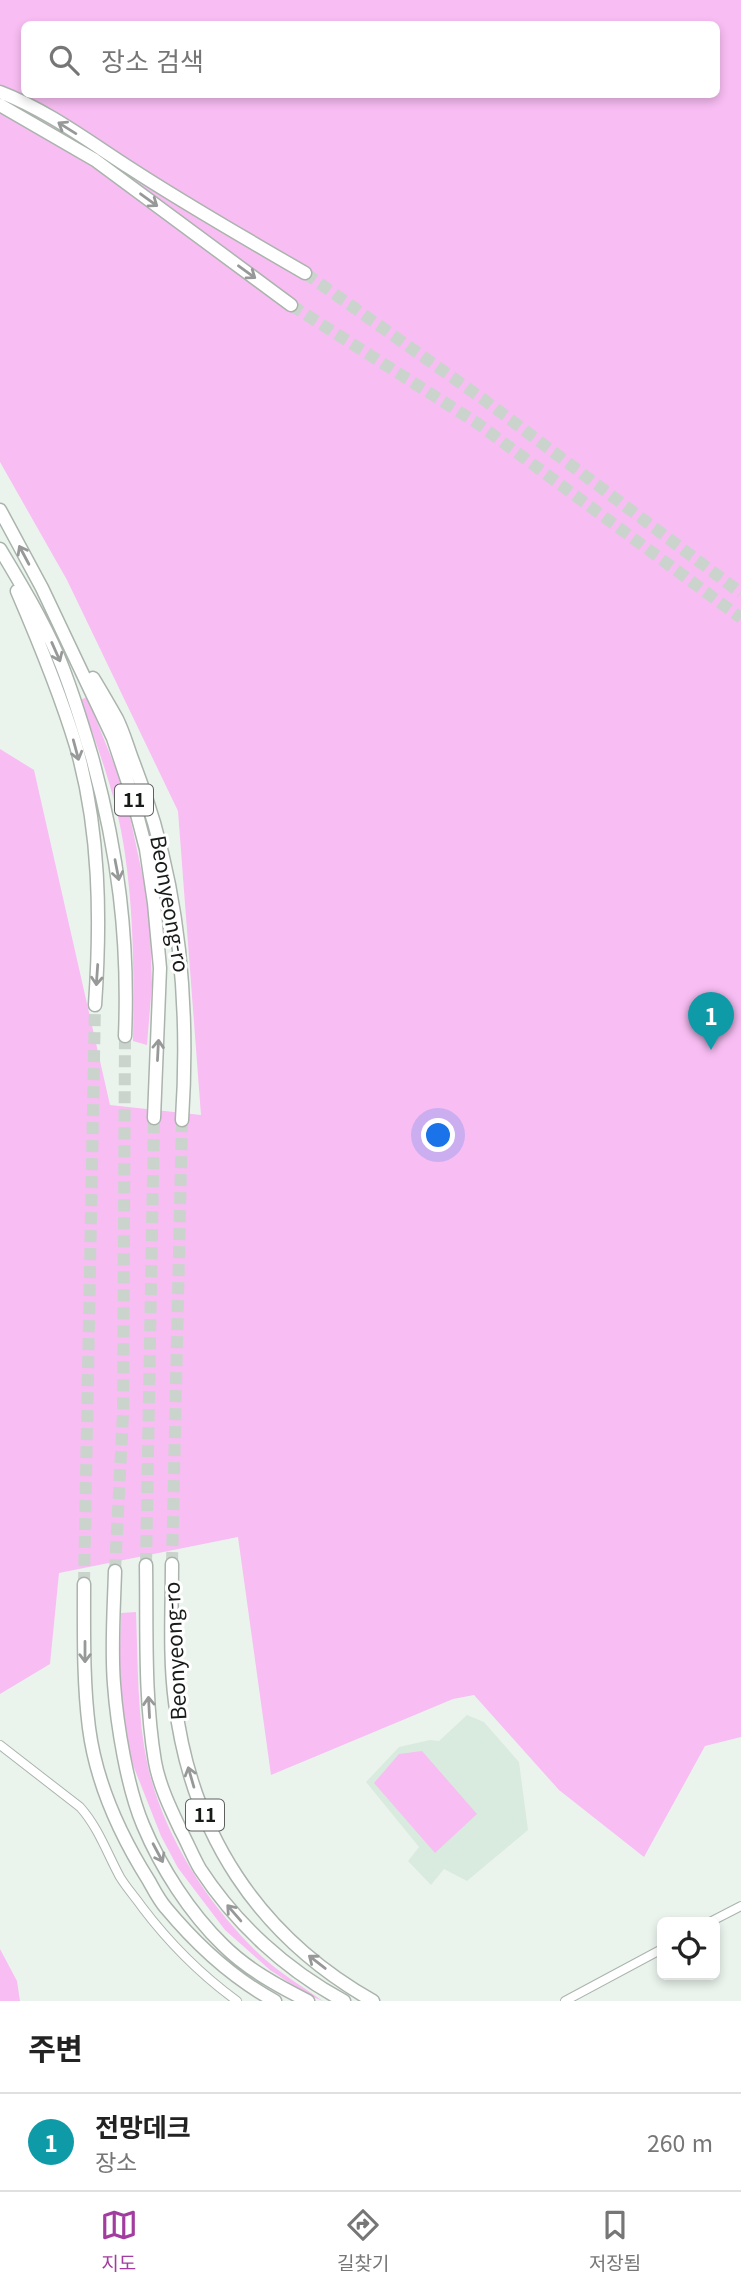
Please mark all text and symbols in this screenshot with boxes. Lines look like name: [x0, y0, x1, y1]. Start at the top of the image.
search box: [21, 21, 720, 98]
icon: search: [45, 41, 83, 79]
text: 장소 검색: [101, 41, 204, 78]
one-way arrow: [57, 120, 77, 134]
one-way arrow: [139, 193, 158, 207]
one-way arrow: [237, 265, 256, 279]
one-way arrow: [17, 545, 31, 565]
one-way arrow: [50, 641, 63, 662]
one-way arrow: [71, 739, 84, 761]
road number: 11: [115, 785, 153, 816]
street label: Beonyeong-ro: [144, 833, 198, 975]
one-way arrow: [111, 858, 124, 881]
one-way arrow: [90, 964, 103, 986]
pin: 1: [688, 992, 734, 1050]
one-way arrow: [151, 1039, 164, 1062]
your location: [421, 1118, 455, 1152]
street label: Beonyeong-ro: [155, 1581, 193, 1721]
one-way arrow: [78, 1641, 92, 1664]
one-way arrow: [143, 1695, 156, 1718]
one-way arrow: [184, 1767, 197, 1789]
road number: 11: [186, 1800, 224, 1830]
one-way arrow: [151, 1842, 165, 1863]
one-way arrow: [226, 1904, 242, 1922]
map controls: [657, 1917, 720, 1980]
button: locate: [657, 1917, 720, 1980]
one-way arrow: [308, 1955, 326, 1970]
text: 주변: [28, 2025, 83, 2069]
text: 전망데크: [95, 2107, 191, 2144]
text: 1: [44, 2125, 58, 2159]
text: 260 m: [647, 2125, 713, 2159]
text: 장소: [95, 2144, 137, 2178]
tab: 지도: [100, 2206, 138, 2275]
tab: 길찾기: [337, 2206, 389, 2275]
tab: 저장됨: [589, 2206, 641, 2275]

